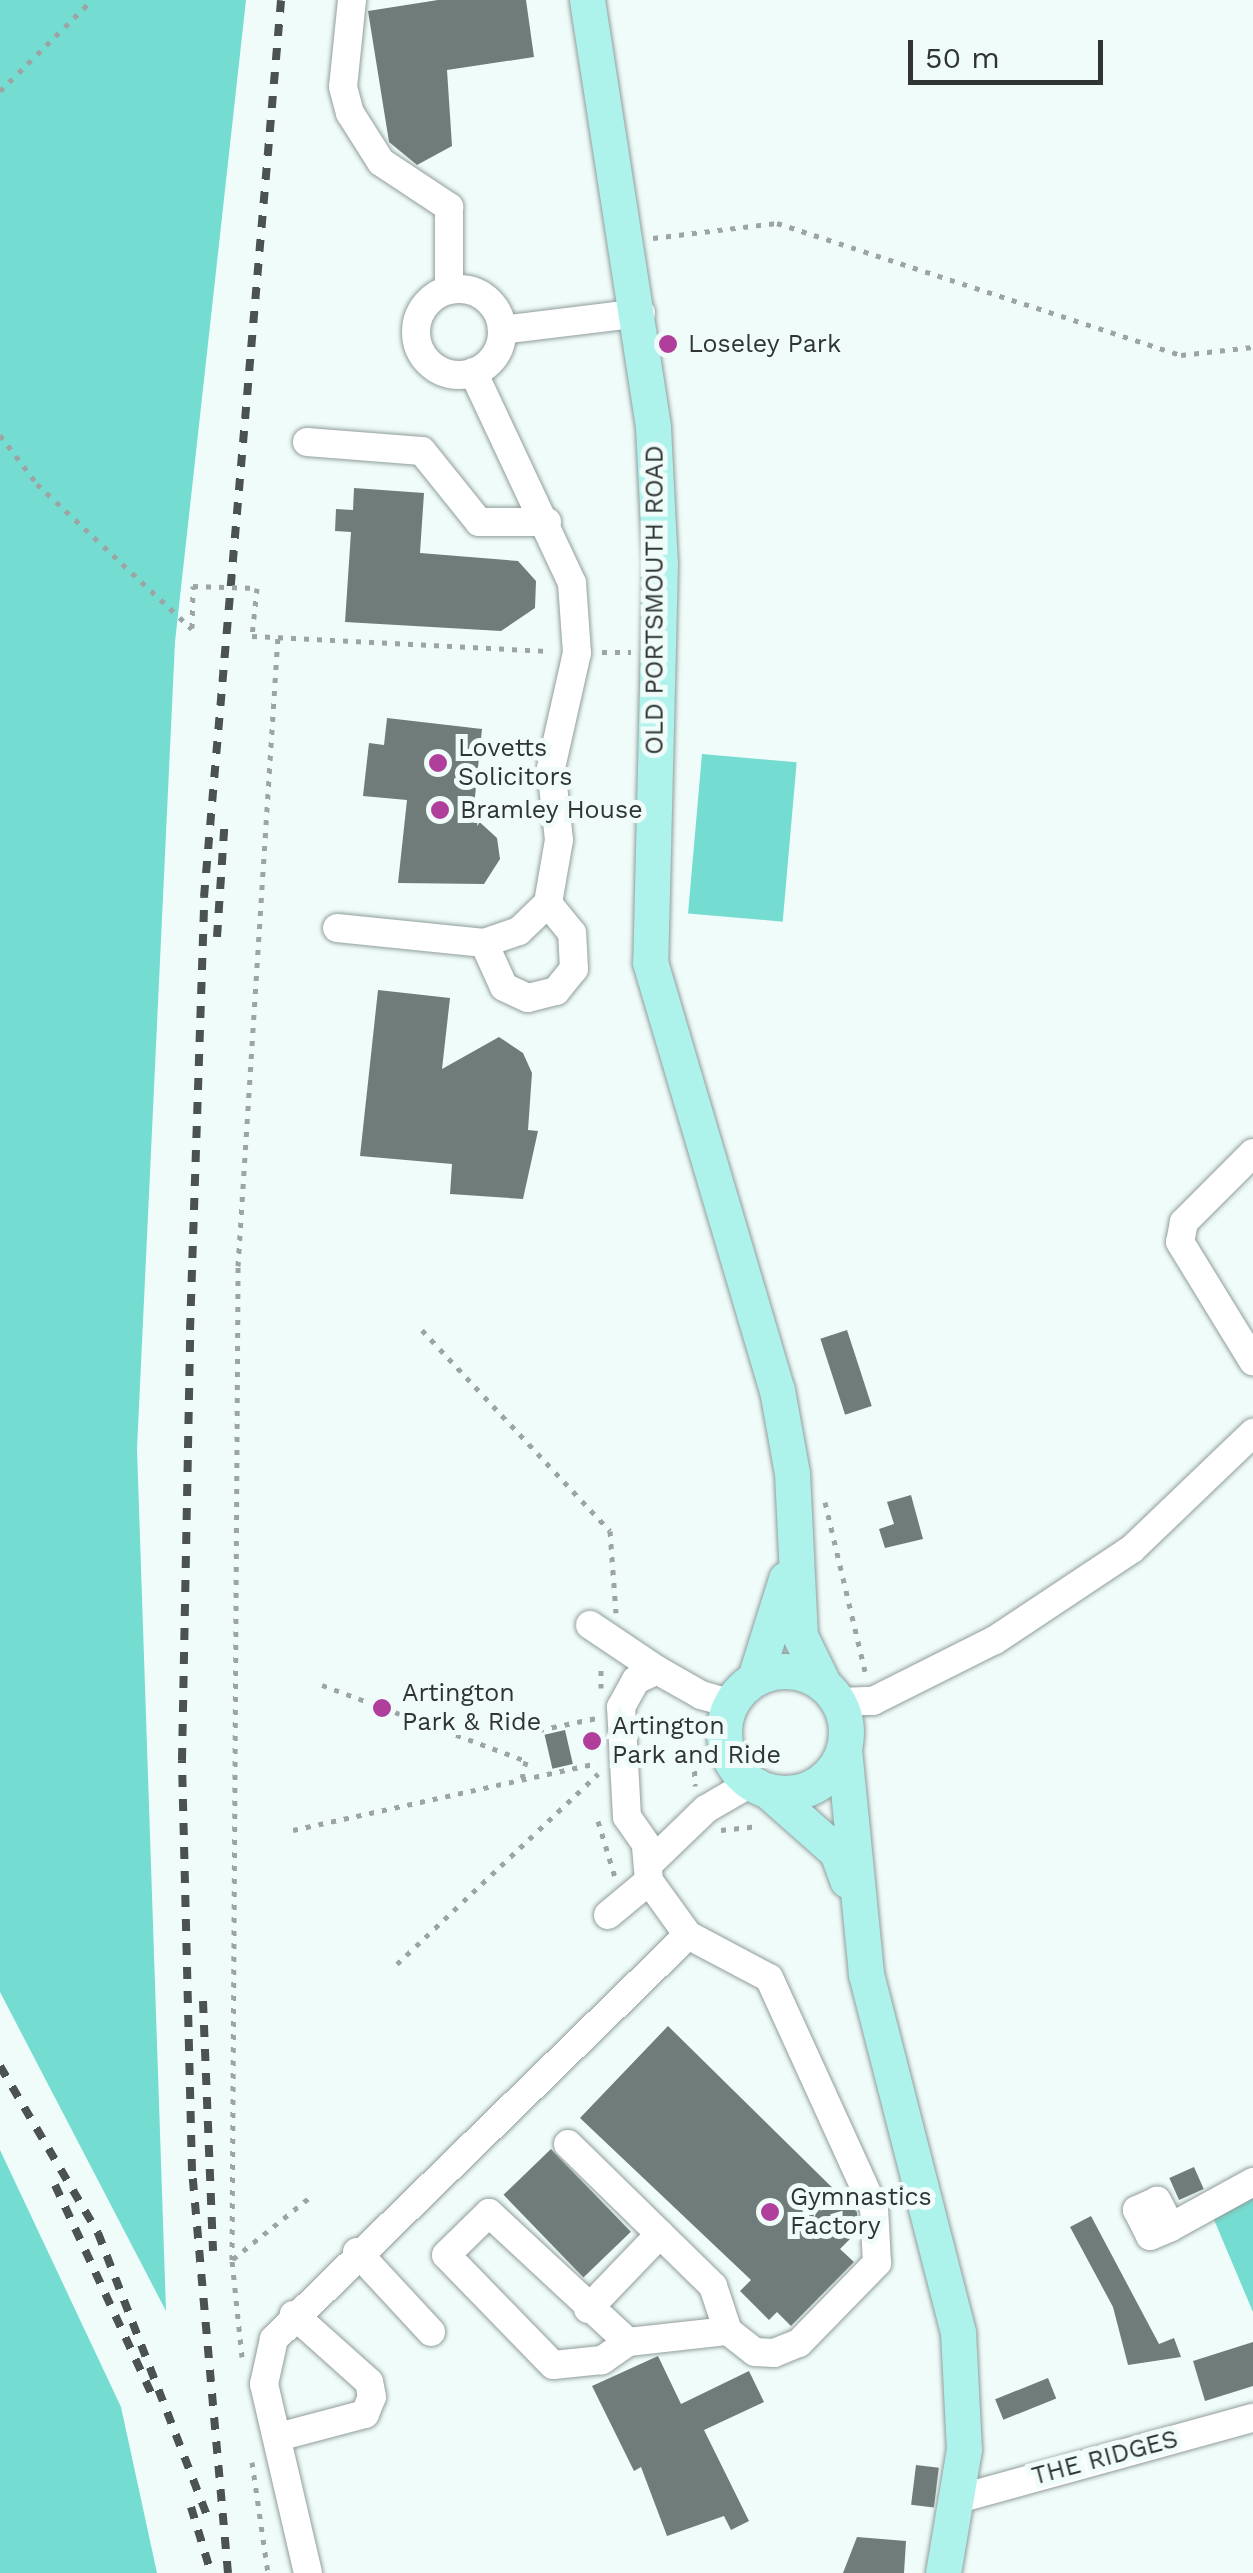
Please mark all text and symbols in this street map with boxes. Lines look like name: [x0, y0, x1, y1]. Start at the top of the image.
scale bar: [913, 20, 1108, 82]
text: 50 m: [925, 40, 1000, 75]
place label: Loseley Park: [688, 329, 842, 359]
marker: Loseley Park: [657, 333, 679, 355]
street label: OLD PORTSMOUTH ROAD: [640, 445, 670, 755]
place label: Lovetts Solicitors: [458, 734, 572, 793]
marker: Lovetts Solicitors: [427, 752, 449, 774]
place label: Bramley House: [460, 795, 643, 825]
marker: Bramley House: [429, 799, 451, 821]
place label: Artington Park & Ride: [402, 1679, 542, 1738]
marker: Artington Park & Ride: [371, 1697, 393, 1719]
place label: Artington Park and Ride: [612, 1712, 781, 1771]
marker: Artington Park and Ride: [581, 1730, 603, 1752]
place label: Gymnastics Factory: [790, 2183, 932, 2242]
marker: Gymnastics Factory: [759, 2201, 781, 2223]
street label: THE RIDGES: [1029, 2424, 1181, 2492]

